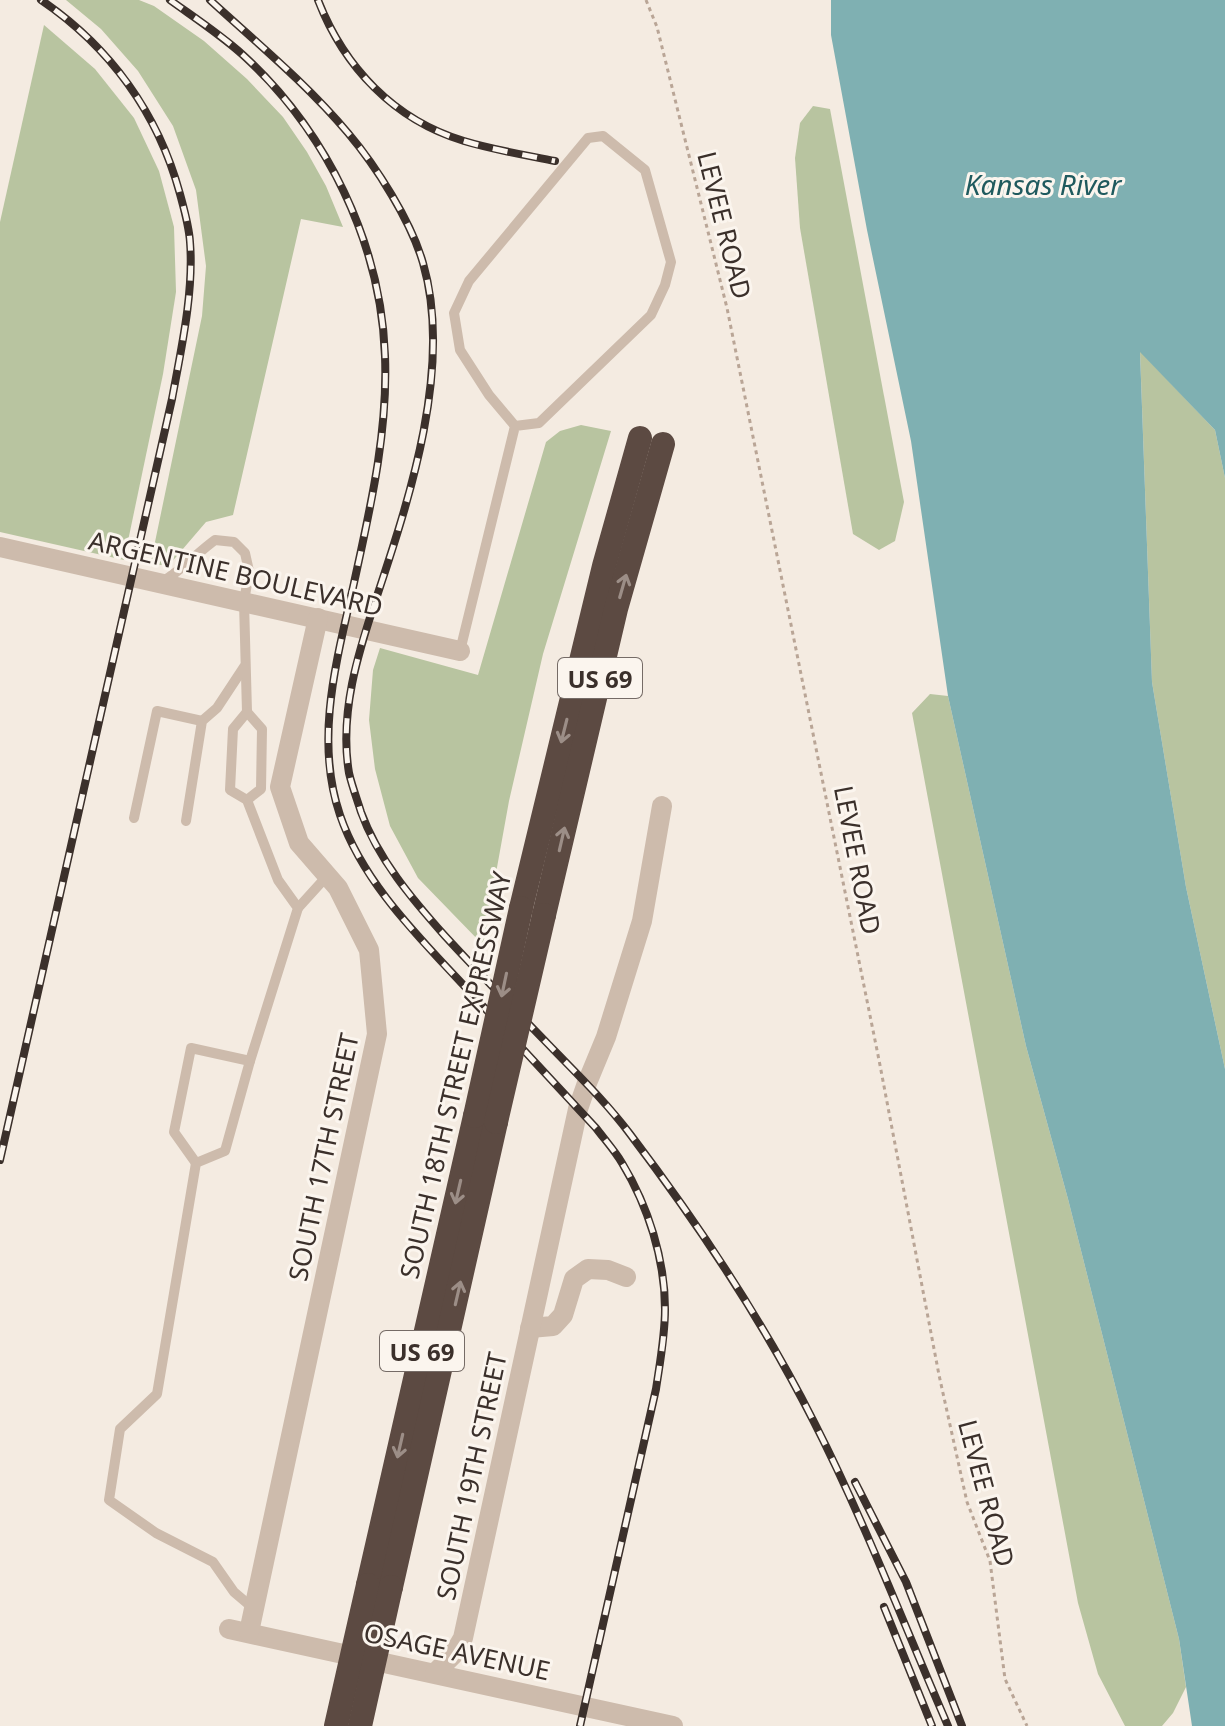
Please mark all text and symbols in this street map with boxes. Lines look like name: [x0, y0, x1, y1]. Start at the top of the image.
street label: LEVEE ROAD: [689, 147, 761, 303]
water label: Kansas River: [965, 165, 1123, 203]
street label: ARGENTINE BOULEVARD: [85, 522, 387, 624]
one-way arrow: [616, 574, 631, 599]
road number: US 69: [558, 658, 642, 698]
one-way arrow: [556, 717, 571, 743]
street label: LEVEE ROAD: [826, 782, 890, 938]
one-way arrow: [555, 826, 570, 852]
street label: SOUTH 18TH STREET EXPRESSWAY: [391, 868, 519, 1282]
one-way arrow: [496, 971, 511, 997]
street label: SOUTH 17TH STREET: [279, 1029, 367, 1284]
one-way arrow: [450, 1179, 465, 1205]
one-way arrow: [451, 1280, 466, 1306]
road number: US 69: [380, 1331, 464, 1371]
street label: SOUTH 19TH STREET: [427, 1348, 515, 1603]
street label: LEVEE ROAD: [950, 1415, 1024, 1571]
one-way arrow: [392, 1433, 407, 1458]
street label: OSAGE AVENUE: [360, 1614, 554, 1688]

